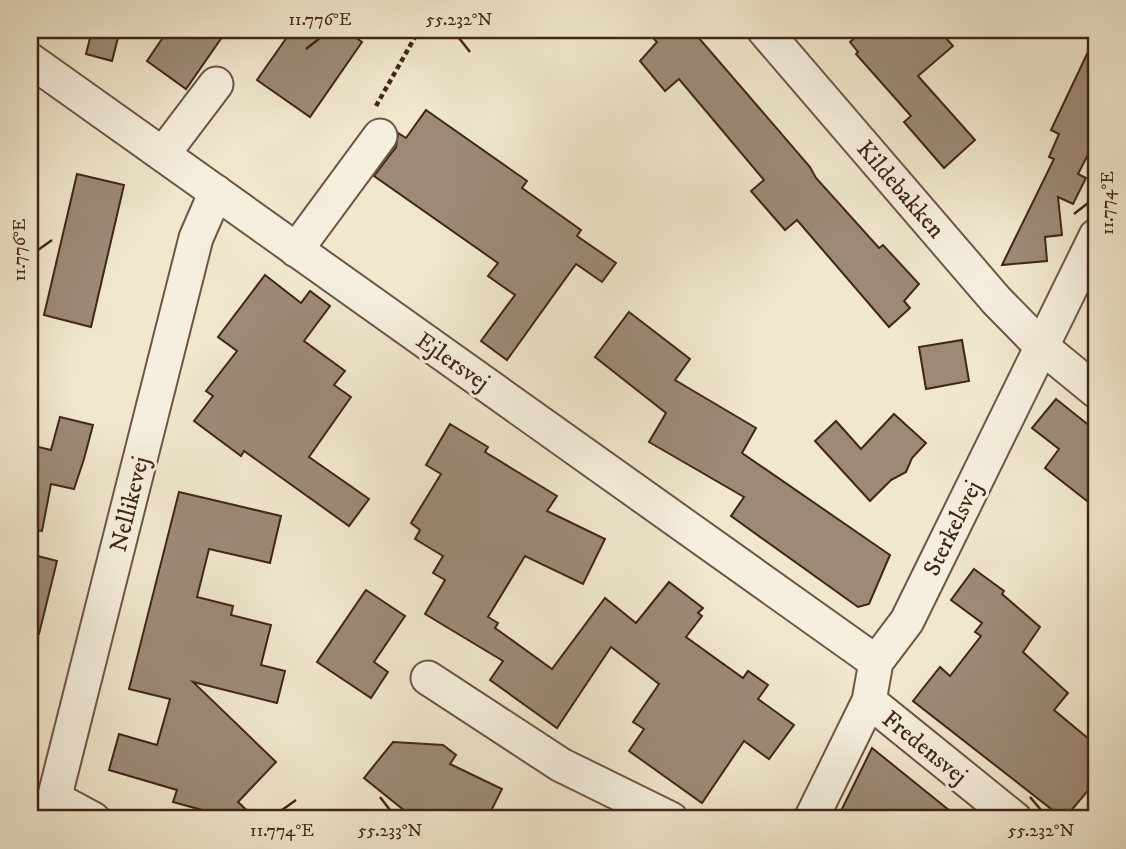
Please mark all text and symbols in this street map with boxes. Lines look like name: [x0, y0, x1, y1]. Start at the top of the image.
text: 11.776°E: [288, 9, 352, 31]
text: 55.232°N: [426, 9, 492, 31]
street label: Kildebakken: [850, 135, 951, 245]
text: 11.774°E: [1097, 171, 1119, 235]
text: 11.776°E: [9, 218, 31, 282]
street label: Ejlersvej: [410, 326, 495, 398]
street label: Nellikevej: [104, 453, 156, 555]
street label: Sterkelsvej: [917, 476, 989, 581]
street label: Fredensvej: [876, 704, 973, 791]
text: 11.774°E: [250, 820, 314, 842]
text: 55.233°N: [358, 820, 422, 842]
text: 55.232°N: [1008, 820, 1074, 842]

